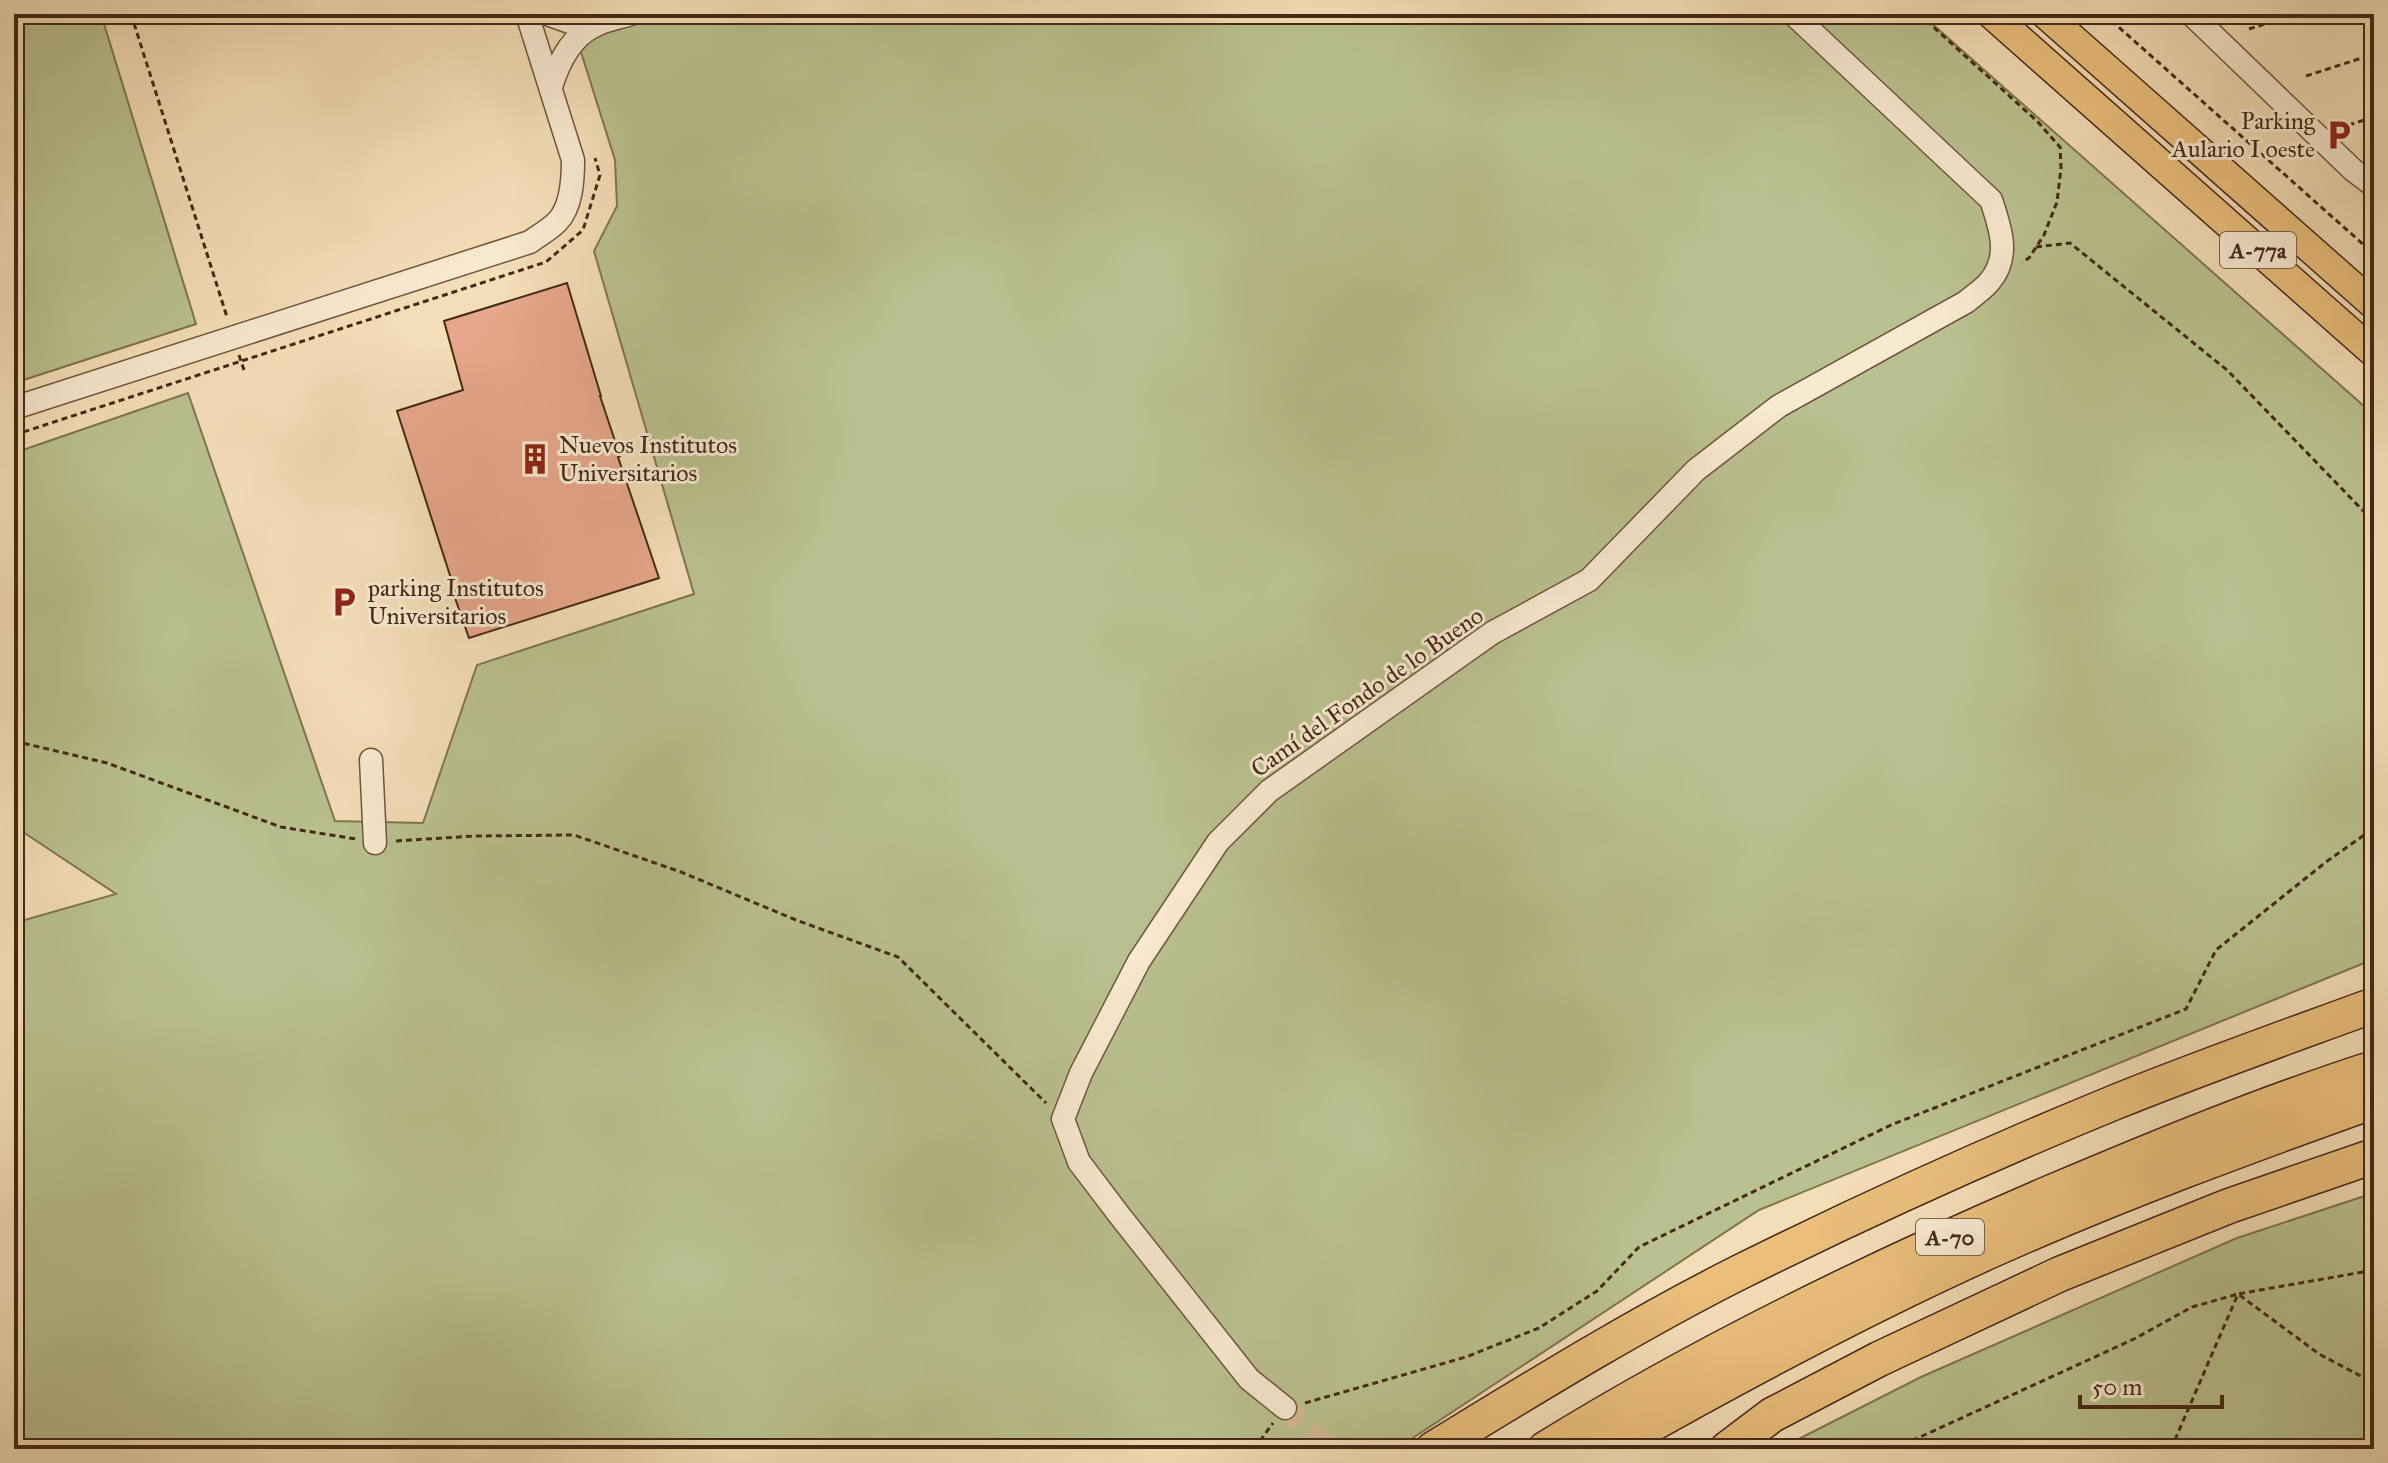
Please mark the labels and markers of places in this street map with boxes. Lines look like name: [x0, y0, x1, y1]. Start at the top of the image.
place label: Parking Aulario I oeste: [2171, 106, 2316, 164]
parking icon: Parking Aulario I oeste: [2322, 118, 2356, 152]
place label: Nuevos Institutos Universitarios: [559, 430, 737, 488]
building icon: Nuevos Institutos Universitarios: [518, 442, 552, 476]
place label: parking Institutos Universitarios: [367, 573, 544, 631]
parking icon: parking Institutos Universitarios: [327, 585, 361, 619]

